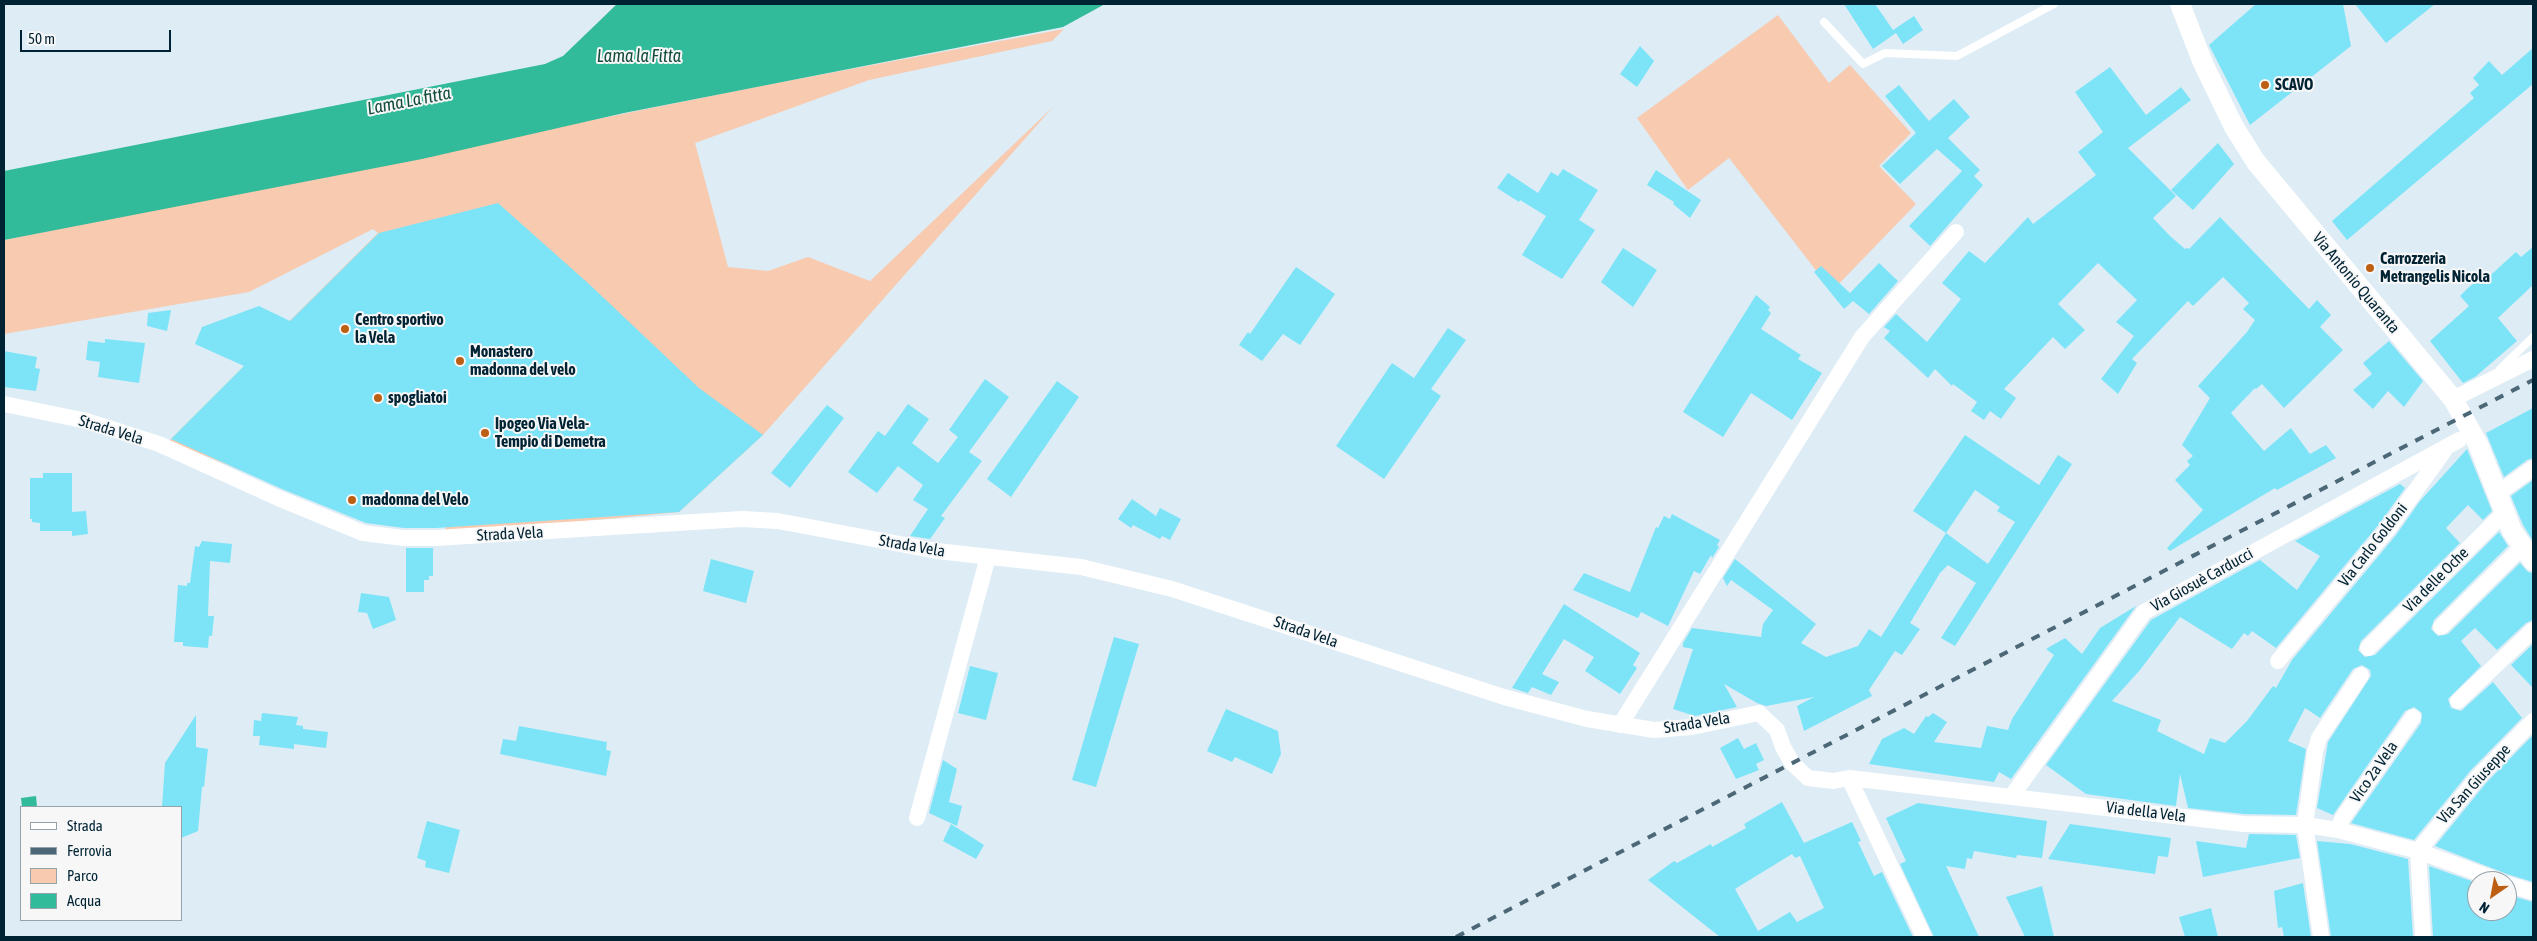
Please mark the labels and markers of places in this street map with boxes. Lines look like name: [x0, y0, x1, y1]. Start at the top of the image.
place label: SCAVO: [2275, 75, 2313, 95]
marker: SCAVO: [2259, 79, 2271, 91]
place label: Carrozzeria Metrangelis Nicola: [2380, 249, 2490, 287]
marker: Carrozzeria Metrangelis Nicola: [2364, 262, 2376, 274]
place label: Centro sportivo la Vela: [355, 310, 444, 348]
marker: Centro sportivo la Vela: [339, 323, 351, 335]
place label: Monastero madonna del velo: [470, 342, 576, 380]
marker: Monastero madonna del velo: [454, 355, 466, 367]
place label: spogliatoi: [388, 388, 447, 408]
marker: spogliatoi: [372, 392, 384, 404]
place label: Ipogeo Via Vela- Tempio di Demetra: [495, 414, 606, 452]
marker: Ipogeo Via Vela- Tempio di Demetra: [479, 427, 491, 439]
place label: madonna del Velo: [362, 490, 469, 510]
marker: madonna del Velo: [346, 494, 358, 506]

